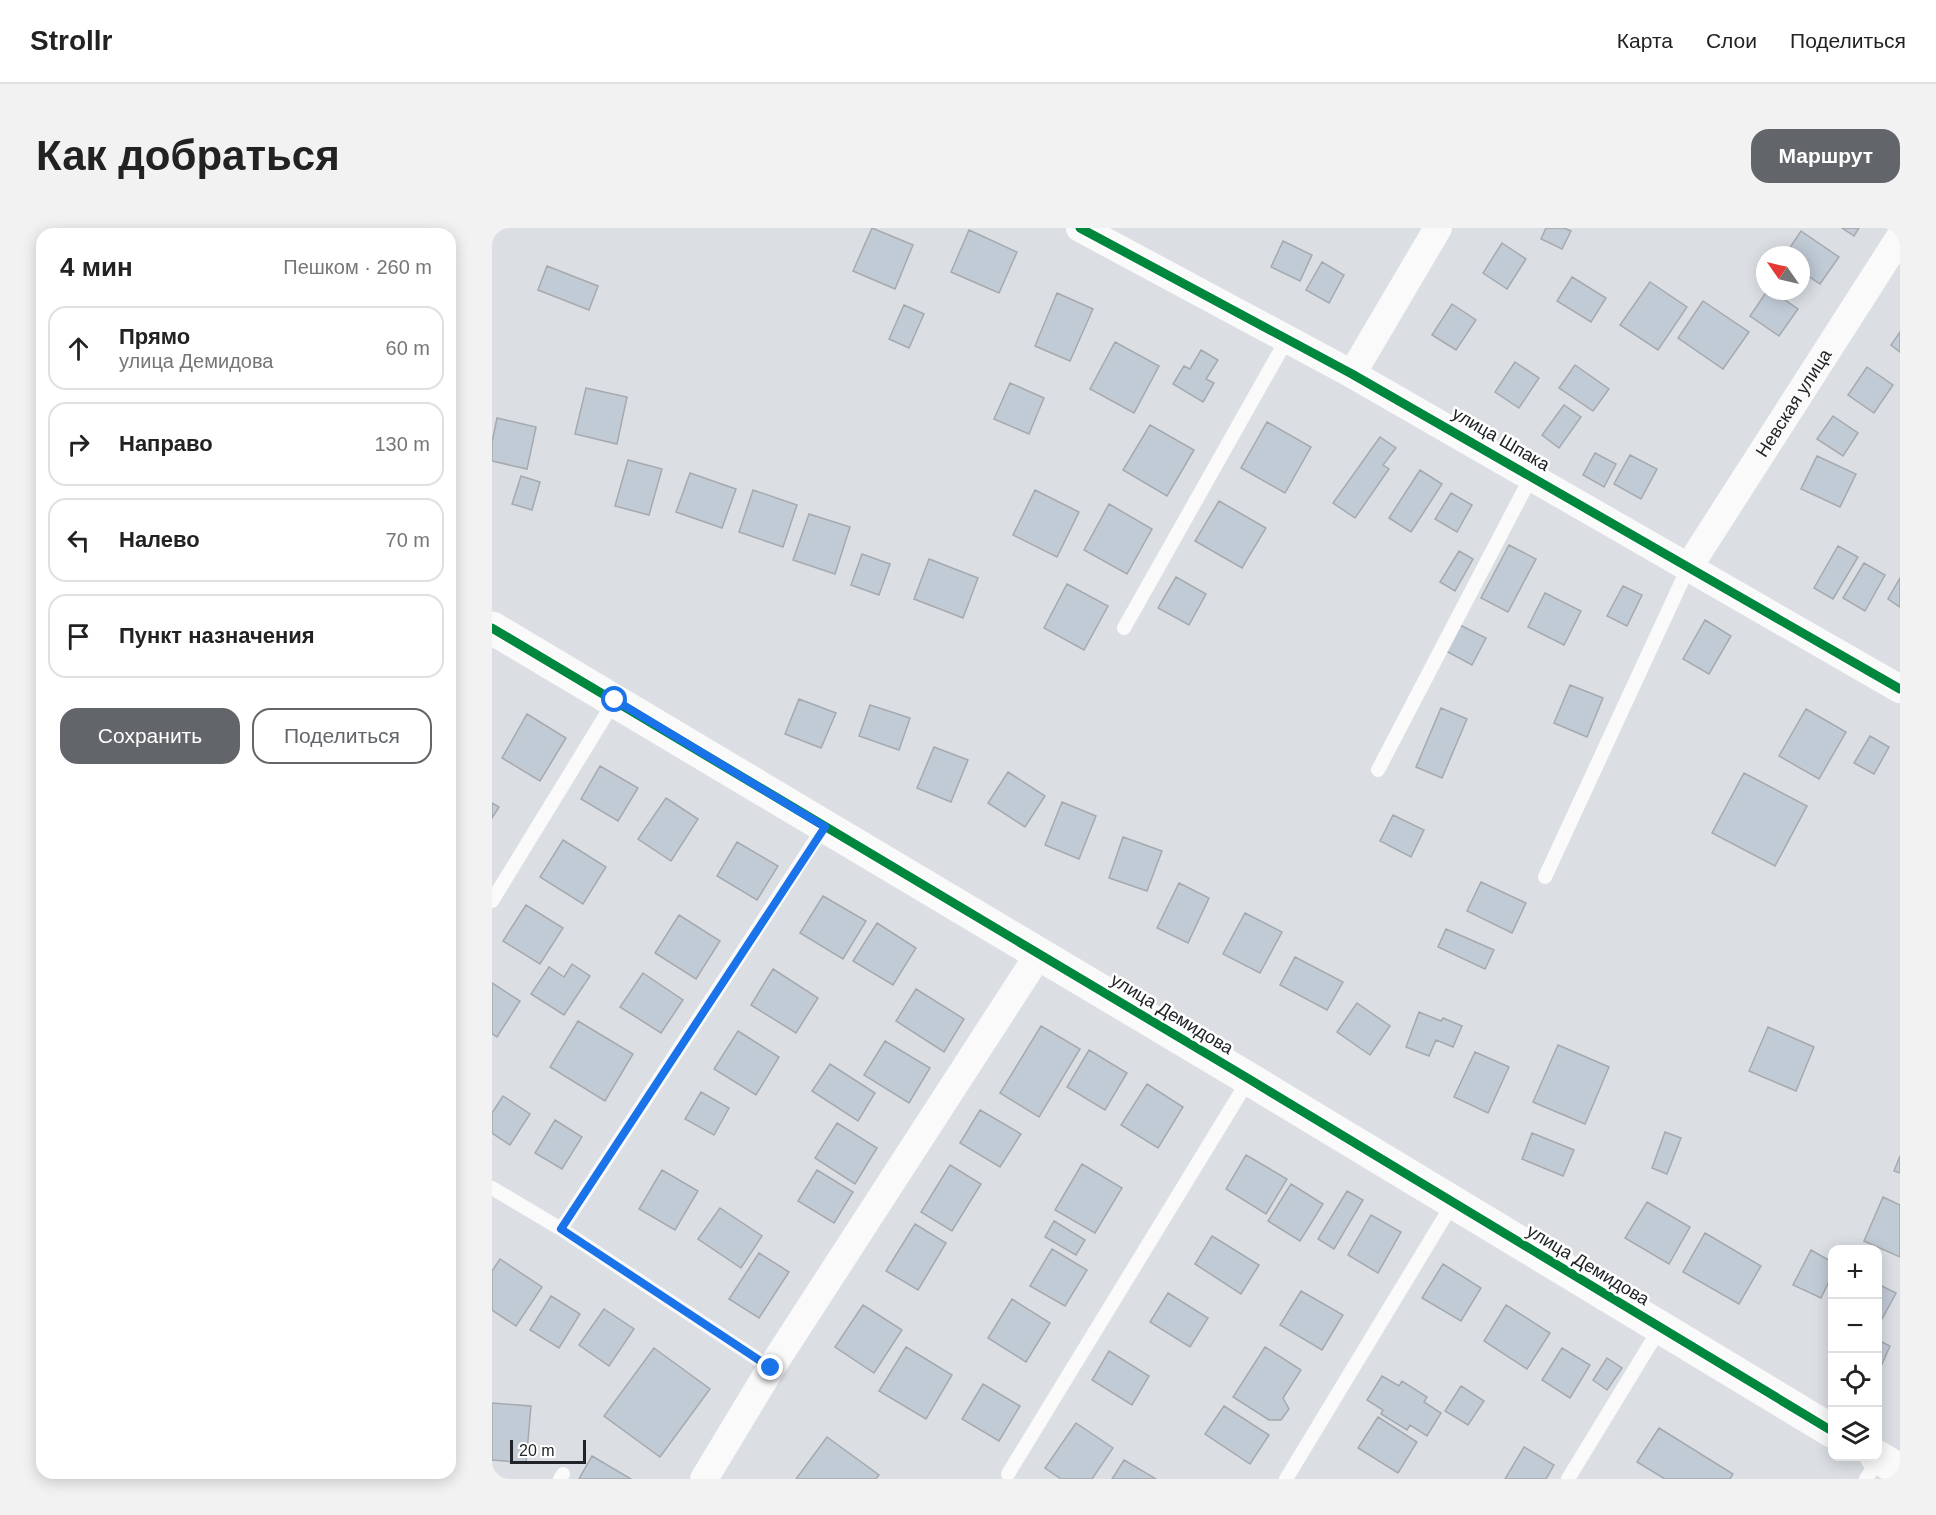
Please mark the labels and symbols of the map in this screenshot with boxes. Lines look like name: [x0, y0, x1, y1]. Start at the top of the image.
north arrow: [1756, 246, 1810, 300]
street label: Невская улица: [1752, 345, 1836, 461]
street label: улица Шпака: [1449, 403, 1554, 475]
route start: [601, 686, 627, 712]
street label: улица Демидова: [1107, 970, 1238, 1059]
street label: улица Демидова: [1523, 1221, 1654, 1310]
route end: [757, 1354, 783, 1380]
scale bar: [510, 1437, 586, 1464]

